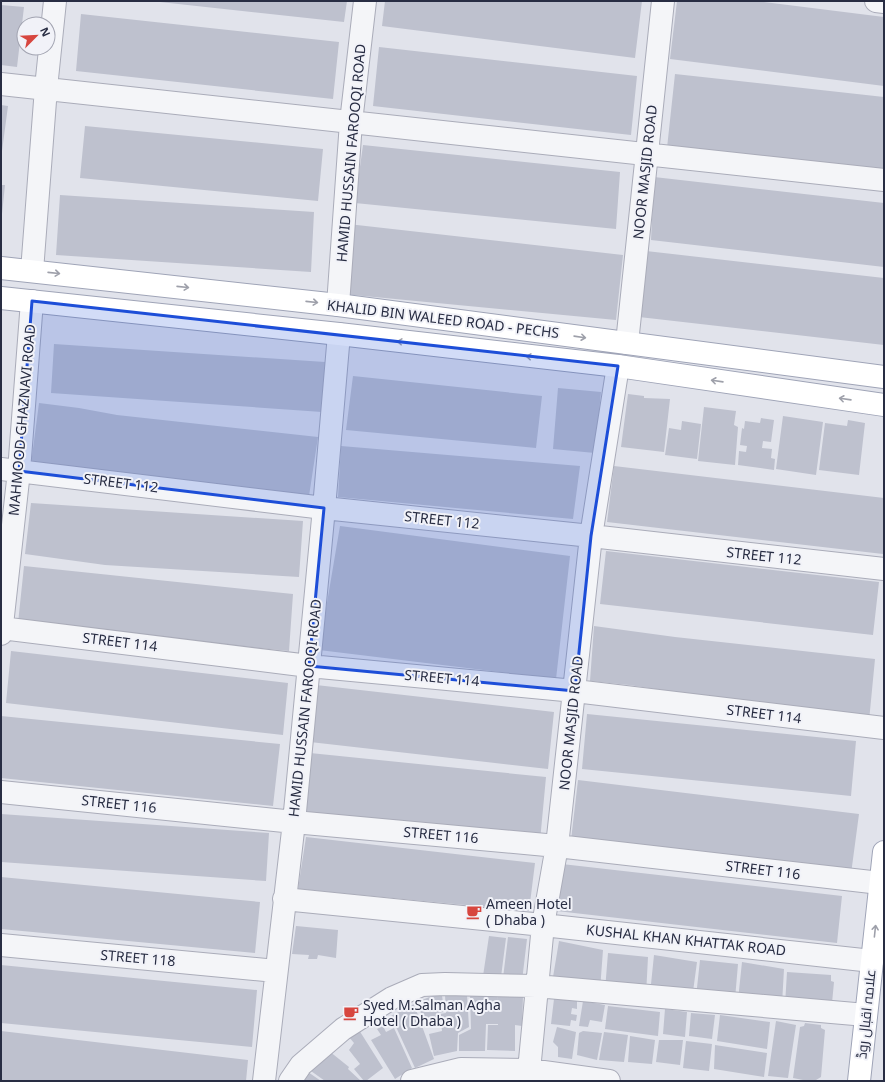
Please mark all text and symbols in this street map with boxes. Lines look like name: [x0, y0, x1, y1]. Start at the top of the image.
north arrow: [16, 16, 56, 56]
text: N: [37, 25, 54, 39]
street label: HAMID HUSSAIN FAROOQI ROAD: [331, 43, 370, 263]
street label: NOOR MASJID ROAD: [628, 104, 661, 240]
one-way arrow: [47, 269, 60, 277]
one-way arrow: [176, 284, 189, 291]
street label: KHALID BIN WALEED ROAD - PECHS: [326, 295, 561, 342]
one-way arrow: [305, 298, 318, 306]
street label: MAHMOOD GHAZNAVI ROAD: [4, 323, 39, 517]
one-way arrow: [573, 333, 586, 341]
one-way arrow: [397, 338, 410, 346]
one-way arrow: [526, 353, 539, 360]
one-way arrow: [711, 377, 724, 385]
one-way arrow: [839, 395, 852, 403]
street label: STREET 112: [83, 468, 160, 497]
street label: STREET 112: [404, 506, 480, 533]
street label: STREET 112: [726, 542, 802, 569]
street label: HAMID HUSSAIN FAROOQI ROAD: [284, 598, 325, 818]
street label: STREET 114: [82, 627, 159, 656]
street label: NOOR MASJID ROAD: [554, 655, 587, 791]
street label: STREET 114: [404, 665, 480, 690]
street label: STREET 114: [726, 699, 803, 728]
street label: STREET 116: [81, 790, 157, 817]
street label: STREET 116: [403, 822, 479, 847]
street label: STREET 116: [725, 855, 802, 884]
place label: Ameen Hotel ( Dhaba ): [486, 894, 572, 929]
cafe icon: Ameen Hotel ( Dhaba ): [465, 903, 483, 921]
street label: KUSHAL KHAN KHATTAK ROAD: [585, 920, 787, 959]
one-way arrow: [872, 925, 879, 938]
street label: STREET 118: [100, 945, 176, 970]
street label: علامہ اقبال روڈ: [851, 968, 880, 1060]
place label: Syed M.Salman Agha Hotel ( Dhaba ): [363, 995, 501, 1030]
cafe icon: Syed M.Salman Agha Hotel ( Dhaba ): [342, 1004, 360, 1022]

